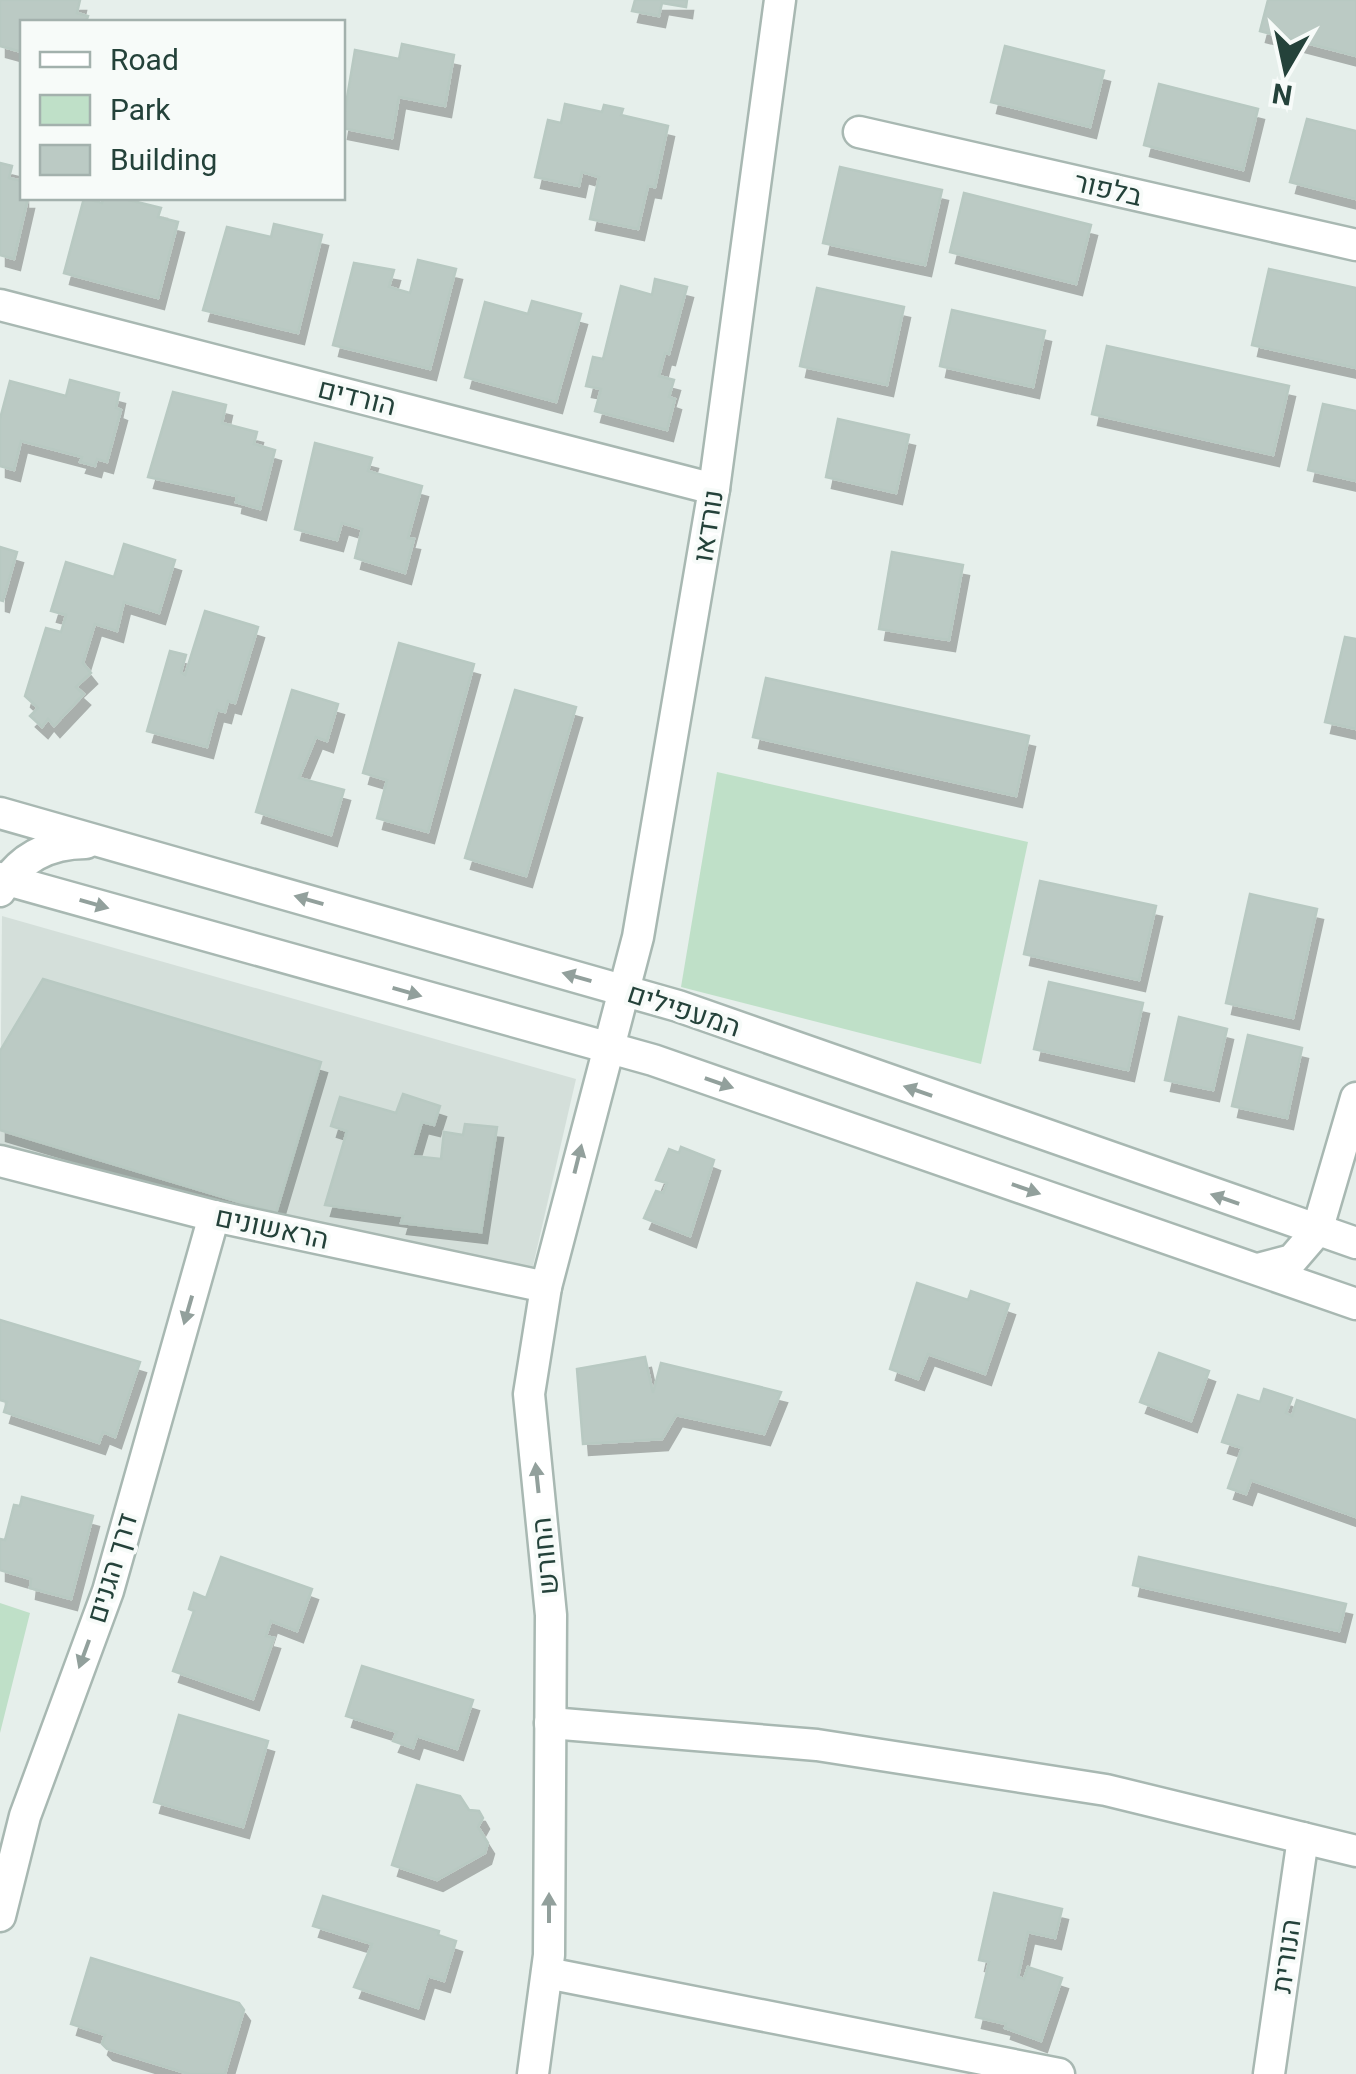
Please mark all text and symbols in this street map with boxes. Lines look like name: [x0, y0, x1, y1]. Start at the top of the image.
legend: [20, 20, 345, 200]
north arrow: [1236, 20, 1336, 120]
text: Road: [110, 42, 179, 77]
text: N: [1270, 76, 1295, 112]
text: Park: [110, 92, 171, 127]
text: Building: [110, 142, 217, 177]
street label: בלפור: [1071, 165, 1145, 213]
street label: הורדים: [315, 371, 399, 423]
street label: נורדאו: [686, 487, 730, 565]
one-way arrow: [293, 892, 324, 908]
one-way arrow: [79, 897, 110, 913]
one-way arrow: [561, 969, 592, 984]
street label: המעפילים: [623, 976, 745, 1044]
one-way arrow: [392, 984, 423, 1000]
one-way arrow: [704, 1076, 734, 1091]
one-way arrow: [903, 1083, 933, 1098]
one-way arrow: [571, 1143, 586, 1174]
one-way arrow: [1011, 1182, 1041, 1197]
one-way arrow: [1209, 1190, 1239, 1205]
street label: הראשונים: [212, 1200, 332, 1256]
one-way arrow: [179, 1294, 195, 1325]
one-way arrow: [529, 1462, 545, 1494]
street label: דרך הגנים: [80, 1509, 144, 1627]
street label: החורש: [525, 1516, 565, 1596]
one-way arrow: [76, 1640, 91, 1670]
one-way arrow: [541, 1891, 557, 1923]
street label: הנורית: [1264, 1917, 1308, 1995]

